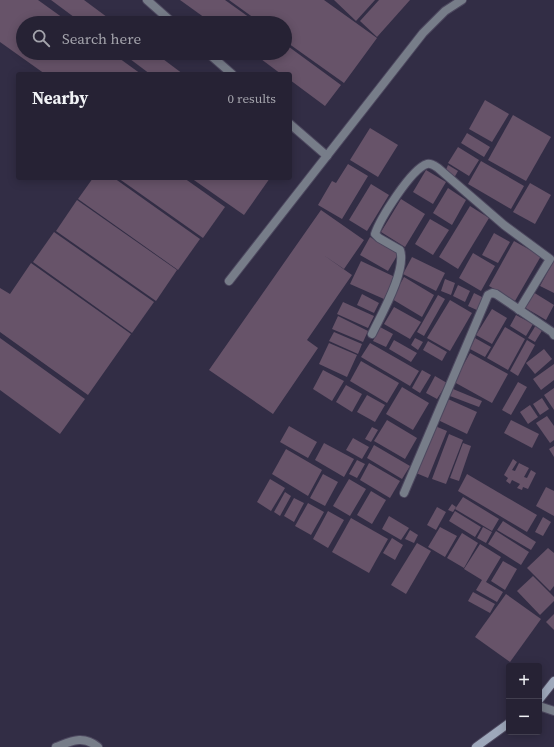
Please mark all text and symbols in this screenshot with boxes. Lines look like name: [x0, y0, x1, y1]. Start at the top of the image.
search box: [16, 16, 292, 60]
icon: search: [30, 27, 52, 49]
text: Search here: [62, 28, 141, 49]
text: Nearby: [32, 86, 88, 110]
text: 0 results: [228, 90, 276, 107]
map controls: [506, 663, 542, 735]
button: +: [506, 663, 542, 699]
button: −: [506, 699, 542, 735]

